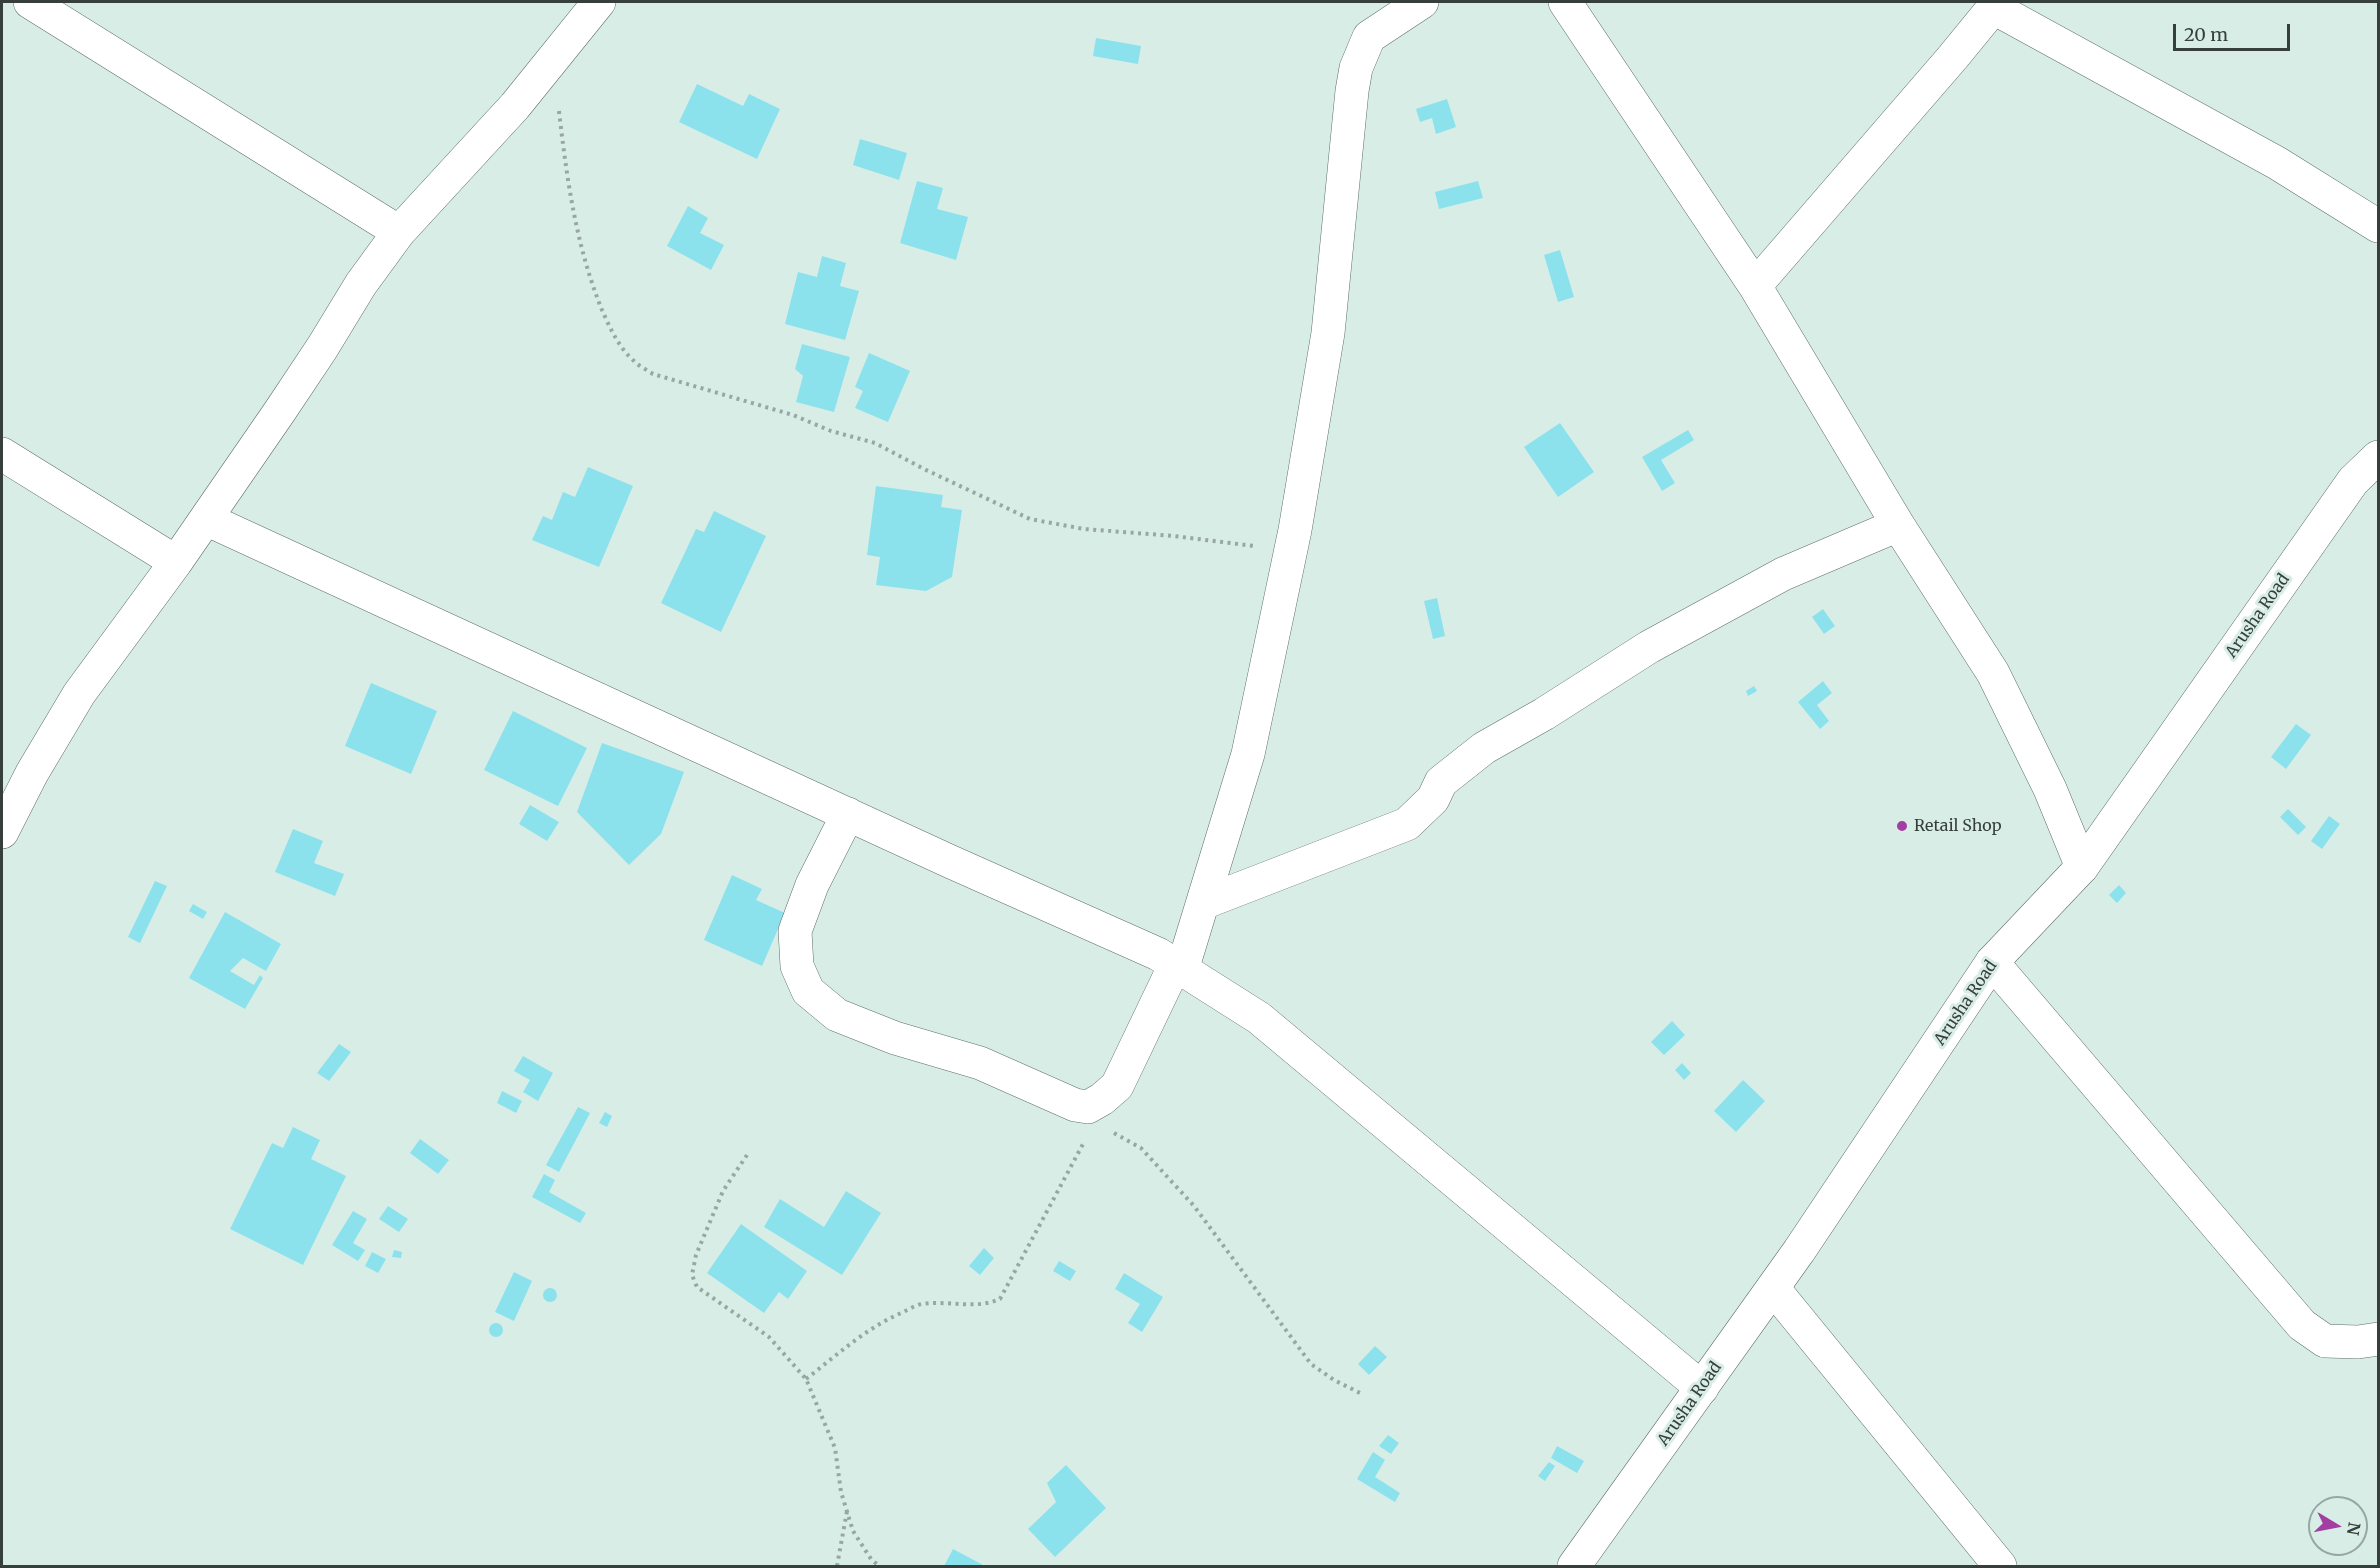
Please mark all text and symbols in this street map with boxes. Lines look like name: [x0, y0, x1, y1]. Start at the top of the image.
scale bar: [2176, 12, 2293, 50]
text: 20 m: [2184, 23, 2228, 46]
street label: Arusha Road: [2222, 570, 2294, 662]
place label: Retail Shop: [1914, 816, 2001, 836]
marker: Retail Shop: [1895, 819, 1909, 833]
street label: Arusha Road: [1931, 957, 2001, 1049]
street label: Arusha Road: [1654, 1358, 1726, 1450]
north arrow: [2308, 1496, 2368, 1556]
text: N: [2343, 1521, 2365, 1537]

